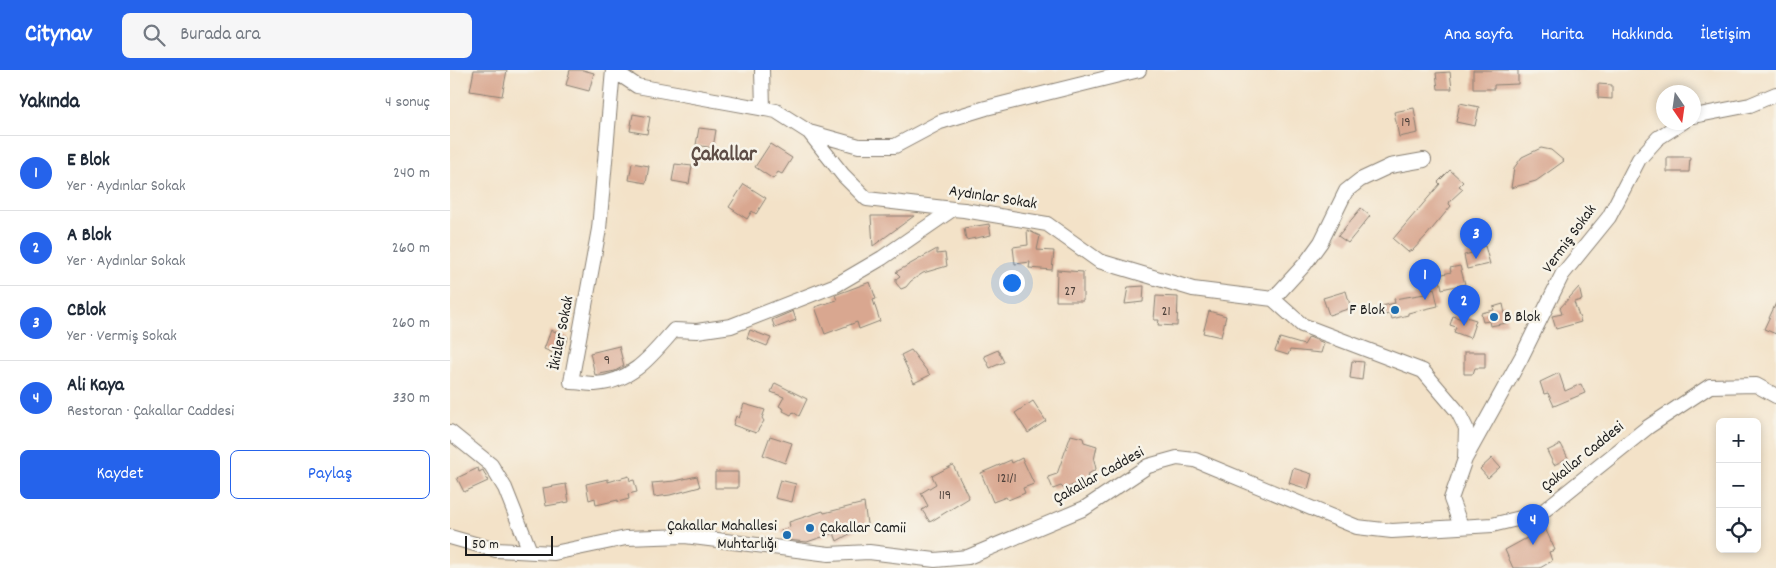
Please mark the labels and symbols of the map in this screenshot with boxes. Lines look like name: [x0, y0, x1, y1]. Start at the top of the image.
north arrow: [1656, 85, 1701, 130]
house number: 19: [1401, 113, 1411, 133]
district label: Çakallar: [691, 141, 758, 171]
street label: Aydınlar Sokak: [947, 180, 1039, 216]
street label: Vermiş Sokak: [1537, 200, 1603, 278]
pin: 3: [1460, 218, 1492, 259]
pin: 1: [1409, 259, 1441, 300]
your location: [999, 270, 1025, 296]
house number: 27: [1064, 282, 1076, 302]
pin: 2: [1448, 285, 1480, 326]
street label: İkizler Sokak: [544, 294, 580, 372]
place label: F Blok: [1349, 299, 1385, 322]
house number: 21: [1161, 302, 1171, 322]
marker: F Blok: [1389, 304, 1401, 316]
place label: B Blok: [1504, 306, 1540, 329]
marker: B Blok: [1488, 311, 1500, 323]
house number: 9: [604, 351, 610, 371]
street label: Çakallar Caddesi: [1537, 416, 1629, 498]
street label: Çakallar Caddesi: [1049, 441, 1149, 511]
house number: 121/1: [997, 469, 1017, 489]
house number: 119: [939, 486, 951, 506]
pin: 4: [1517, 504, 1549, 545]
place label: Çakallar Mahallesi Muhtarlığı: [667, 515, 777, 556]
place label: Çakallar Camii: [820, 517, 906, 540]
marker: Çakallar Camii: [804, 522, 816, 534]
marker: Çakallar Mahallesi Muhtarlığı: [781, 529, 793, 541]
scale bar: [465, 533, 552, 556]

